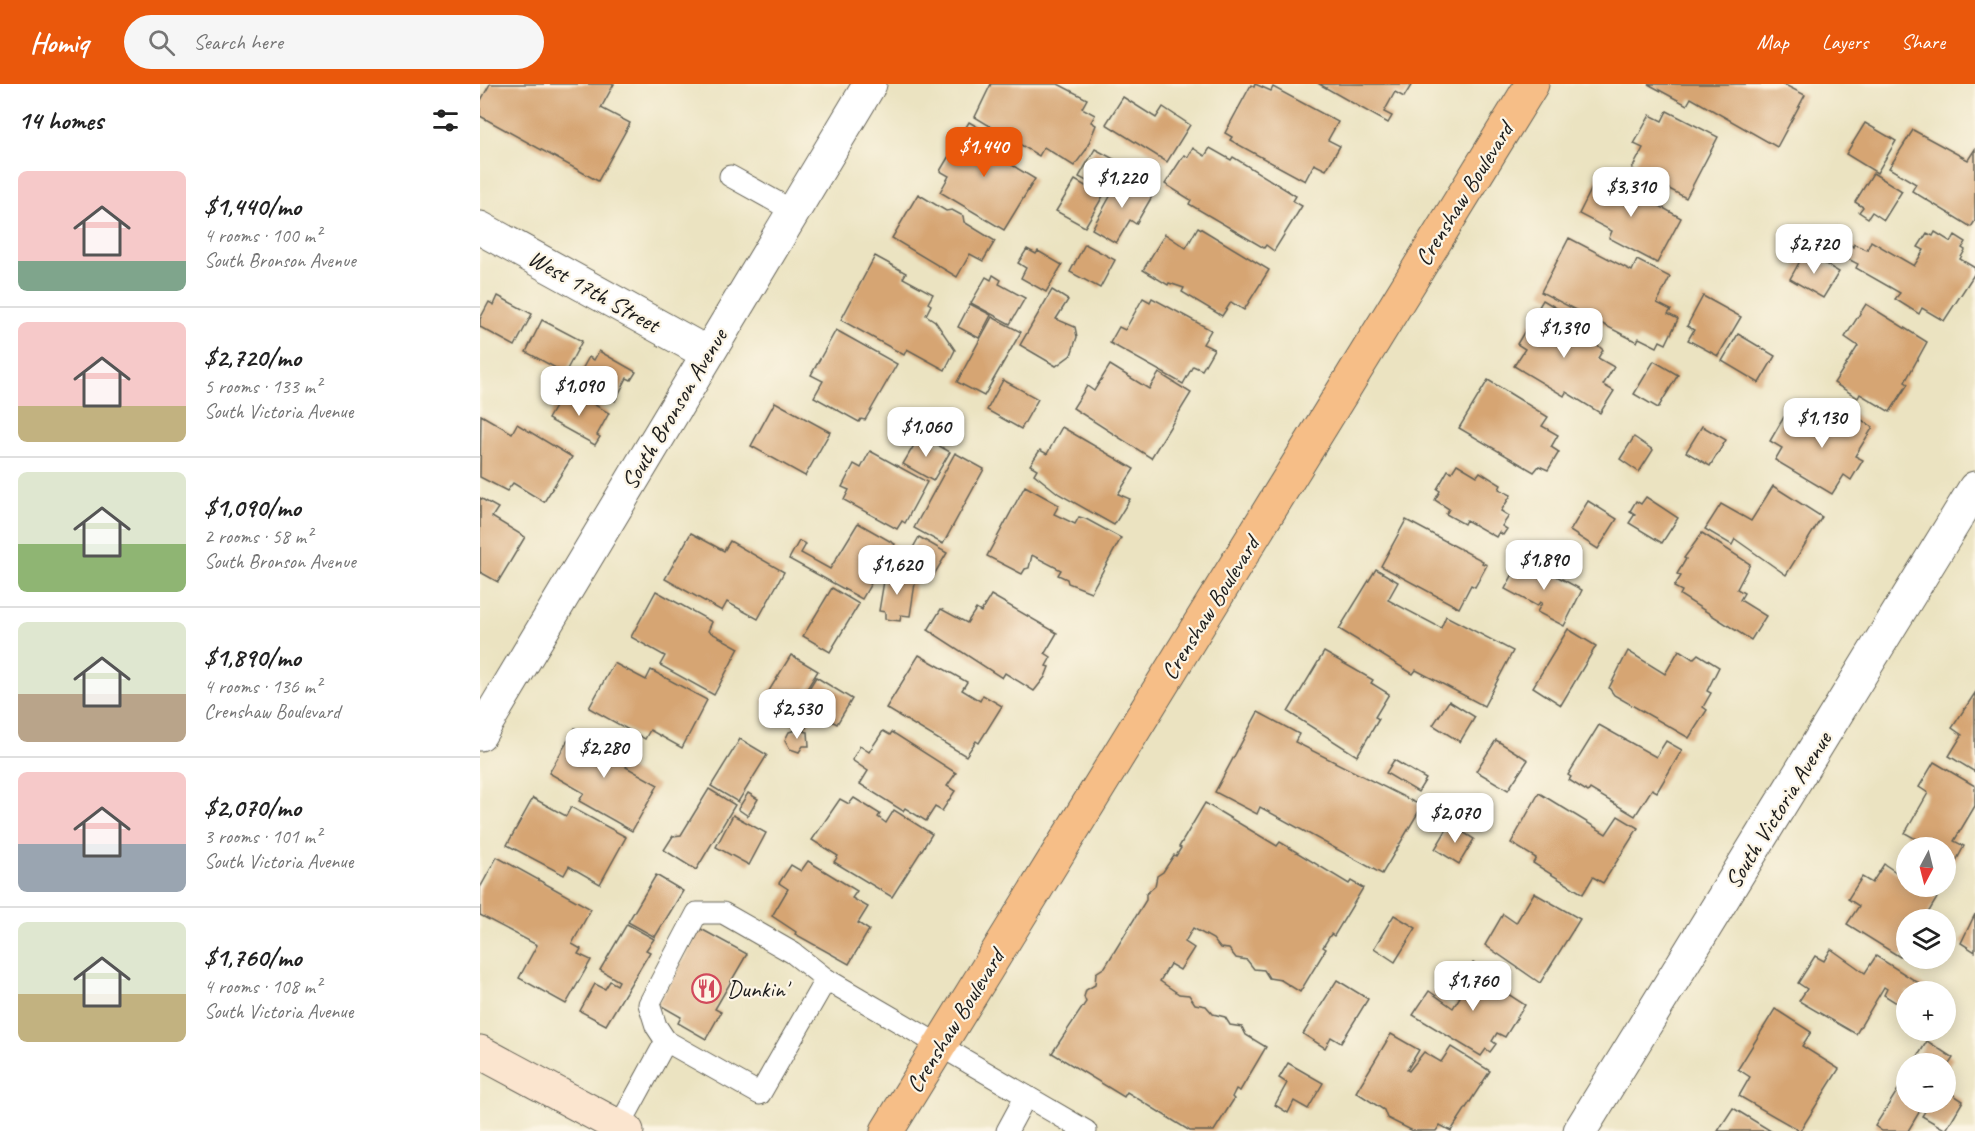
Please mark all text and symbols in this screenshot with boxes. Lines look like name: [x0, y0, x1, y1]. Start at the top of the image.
search box: [124, 15, 544, 69]
text: Homiq: [30, 25, 88, 60]
icon: search: [145, 26, 178, 59]
text: Search here: [193, 28, 283, 56]
text: Map: [1756, 29, 1789, 55]
text: Layers: [1822, 29, 1868, 55]
text: Share: [1901, 29, 1945, 55]
text: 14 homes: [18, 104, 103, 137]
icon: filters: [429, 104, 462, 137]
street label: Crenshaw Boulevard: [1408, 114, 1522, 271]
pin: $1,440: [935, 127, 1033, 178]
text: $1,440: [960, 134, 1008, 159]
pin: $1,220: [1073, 158, 1171, 209]
text: $1,220: [1098, 165, 1146, 190]
pin: $3,310: [1582, 167, 1680, 218]
text: $3,310: [1607, 174, 1655, 199]
text: $1,440/mo: [204, 190, 301, 223]
icon: home: [66, 195, 138, 267]
text: 4 rooms · 100 m²: [204, 223, 321, 248]
pin: $2,720: [1765, 224, 1863, 275]
text: $2,720: [1790, 231, 1838, 256]
street label: West 17th Street: [523, 243, 667, 340]
text: South Bronson Avenue: [204, 248, 356, 273]
pin: $1,390: [1515, 308, 1613, 359]
text: $1,390: [1540, 315, 1588, 340]
street label: South Bronson Avenue: [614, 321, 735, 495]
text: $2,720/mo: [204, 341, 301, 374]
icon: home: [66, 346, 138, 418]
pin: $1,090: [530, 366, 628, 417]
text: $1,090: [555, 373, 603, 398]
text: 5 rooms · 133 m²: [204, 374, 321, 399]
pin: $1,130: [1773, 398, 1871, 449]
text: South Victoria Avenue: [204, 399, 353, 424]
text: $1,130: [1798, 405, 1846, 430]
pin: $1,060: [877, 407, 975, 458]
text: $1,060: [901, 414, 951, 439]
text: $1,090/mo: [204, 491, 301, 524]
icon: home: [66, 496, 138, 568]
text: 2 rooms · 58 m²: [204, 524, 312, 549]
street label: Crenshaw Boulevard: [1154, 528, 1268, 685]
pin: $1,890: [1495, 540, 1593, 591]
pin: $1,620: [848, 545, 946, 596]
text: $1,890: [1520, 547, 1568, 572]
text: South Bronson Avenue: [204, 549, 356, 574]
text: $1,620: [872, 552, 922, 577]
text: $1,890/mo: [204, 641, 301, 674]
icon: home: [66, 646, 138, 718]
text: 4 rooms · 136 m²: [204, 674, 321, 699]
pin: $2,530: [748, 689, 846, 740]
text: $2,530: [773, 696, 821, 721]
text: Crenshaw Boulevard: [204, 699, 340, 724]
street label: South Victoria Avenue: [1718, 724, 1839, 894]
pin: $2,280: [555, 728, 653, 779]
text: $2,280: [580, 735, 628, 760]
text: $2,070/mo: [204, 791, 301, 824]
pin: $2,070: [1406, 793, 1504, 844]
icon: home: [66, 796, 138, 868]
text: $2,070: [1431, 800, 1479, 825]
text: 3 rooms · 101 m²: [204, 824, 321, 849]
north arrow: [1896, 837, 1956, 897]
map controls: [1896, 837, 1956, 1113]
text: South Victoria Avenue: [204, 849, 353, 874]
button: layers: [1896, 909, 1956, 969]
text: $1,760/mo: [204, 941, 301, 974]
street label: Crenshaw Boulevard: [899, 941, 1013, 1098]
icon: home: [66, 946, 138, 1018]
pin: $1,760: [1424, 961, 1522, 1012]
text: $1,760: [1448, 968, 1498, 993]
restaurant icon: Dunkin': [690, 973, 722, 1005]
text: 4 rooms · 108 m²: [204, 974, 321, 999]
place label: Dunkin': [727, 974, 792, 1004]
button: +: [1896, 981, 1956, 1041]
text: South Victoria Avenue: [204, 999, 353, 1024]
button: −: [1896, 1053, 1956, 1113]

